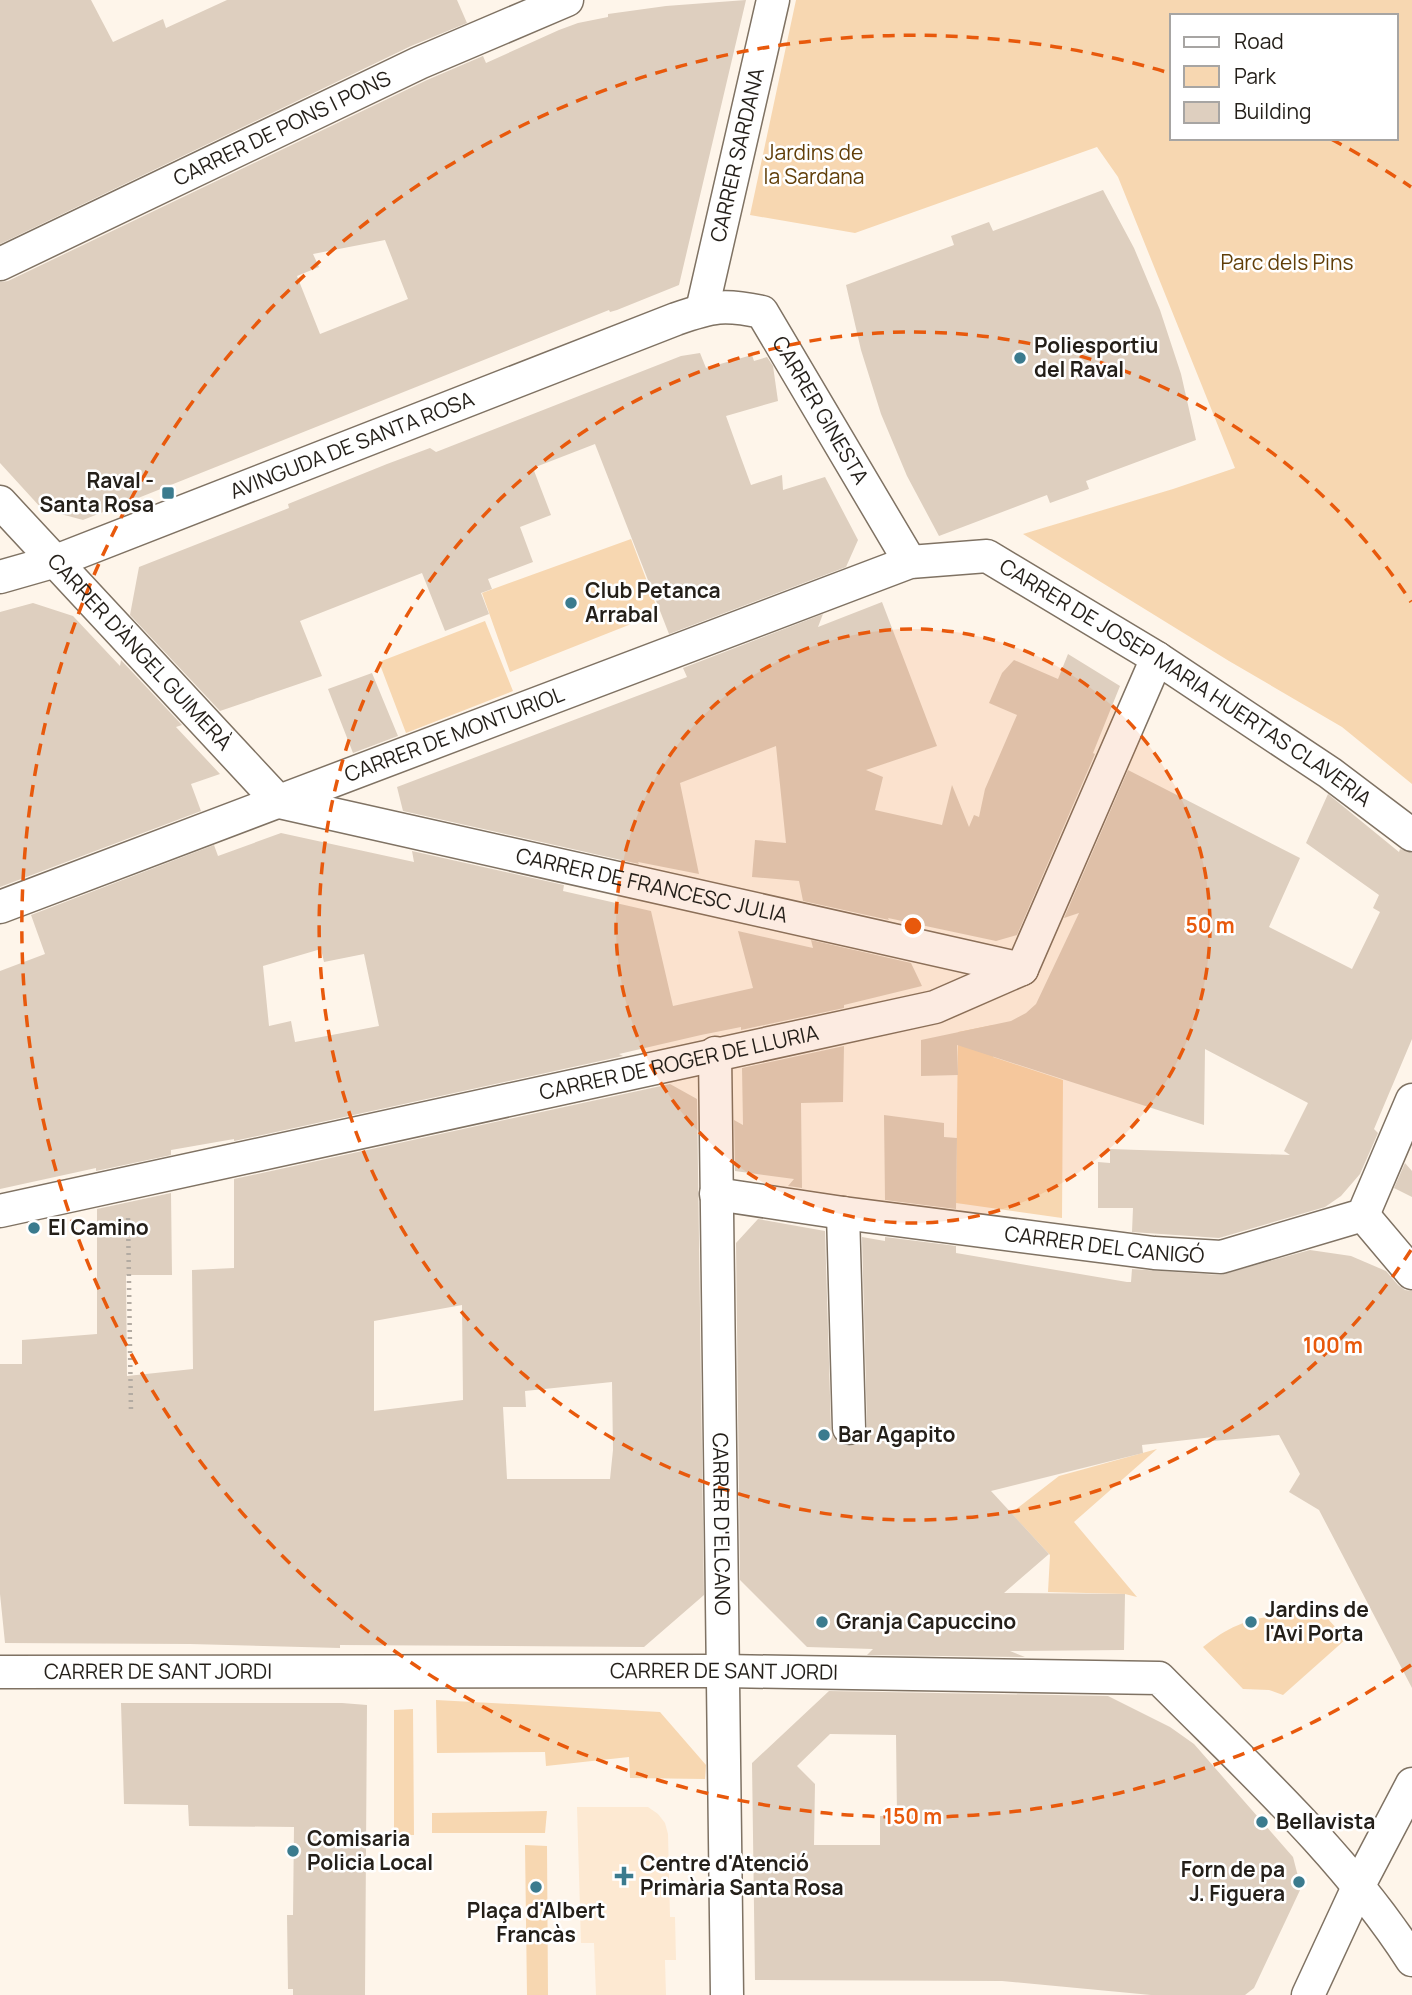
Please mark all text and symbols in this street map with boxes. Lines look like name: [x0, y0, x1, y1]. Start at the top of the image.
legend: [1170, 14, 1398, 140]
text: Road: [1234, 27, 1284, 55]
text: Park: [1234, 62, 1276, 90]
street label: CARRER DE PONS I PONS: [168, 64, 395, 192]
street label: CARRER SARDANA: [703, 65, 770, 245]
text: Building: [1234, 97, 1311, 125]
park label: Jardins de la Sardana: [764, 138, 865, 190]
park label: Parc dels Pins: [1221, 248, 1353, 276]
street label: CARRER GINESTA: [766, 330, 876, 489]
place label: Poliesportiu del Raval: [1034, 331, 1158, 383]
marker: Poliesportiu del Raval: [1012, 350, 1028, 366]
street label: AVINGUDA DE SANTA ROSA: [226, 384, 478, 505]
place label: Raval - Santa Rosa: [40, 466, 154, 518]
marker: Raval - Santa Rosa: [160, 485, 176, 501]
street label: CARRER D'ÀNGEL GUIMERÀ: [42, 547, 239, 756]
street label: CARRER DE JOSEP MARIA HUERTAS CLAVERIA: [995, 552, 1378, 813]
place label: Club Petanca Arrabal: [585, 576, 721, 628]
marker: Club Petanca Arrabal: [563, 595, 579, 611]
street label: CARRER DE MONTURIOL: [340, 679, 568, 788]
street label: CARRER DE FRANCESC JULIA: [513, 841, 790, 929]
text: 50 m: [1185, 911, 1235, 939]
centre of rings: [901, 914, 925, 938]
street label: CARRER DE ROGER DE LLURIA: [537, 1018, 821, 1106]
place label: El Camino: [48, 1213, 149, 1241]
street label: CARRER DEL CANIGÓ: [1003, 1219, 1205, 1269]
marker: El Camino: [26, 1220, 42, 1236]
text: 100 m: [1303, 1331, 1363, 1359]
place label: Bar Agapito: [838, 1420, 955, 1448]
marker: Bar Agapito: [816, 1427, 832, 1443]
street label: CARRER D'ELCANO: [707, 1432, 737, 1615]
place label: Jardins de l'Avi Porta: [1265, 1595, 1369, 1647]
place label: Granja Capuccino: [836, 1607, 1016, 1635]
marker: Granja Capuccino: [814, 1614, 830, 1630]
marker: Jardins de l'Avi Porta: [1243, 1614, 1259, 1630]
street label: CARRER DE SANT JORDI: [610, 1656, 838, 1686]
street label: CARRER DE SANT JORDI: [44, 1657, 272, 1685]
text: 150 m: [884, 1802, 942, 1830]
place label: Bellavista: [1276, 1807, 1375, 1835]
marker: Bellavista: [1254, 1814, 1270, 1830]
place label: Comisaria Policia Local: [307, 1824, 433, 1876]
marker: Comisaria Policia Local: [285, 1843, 301, 1859]
place label: Centre d'Atenció Primària Santa Rosa: [640, 1849, 844, 1901]
place label: Forn de pa J. Figuera: [1181, 1855, 1285, 1907]
marker: Centre d'Atenció Primària Santa Rosa: [614, 1866, 634, 1886]
marker: Forn de pa J. Figuera: [1291, 1874, 1307, 1890]
marker: Plaça d'Albert Francàs: [528, 1879, 544, 1895]
place label: Plaça d'Albert Francàs: [467, 1896, 605, 1948]

